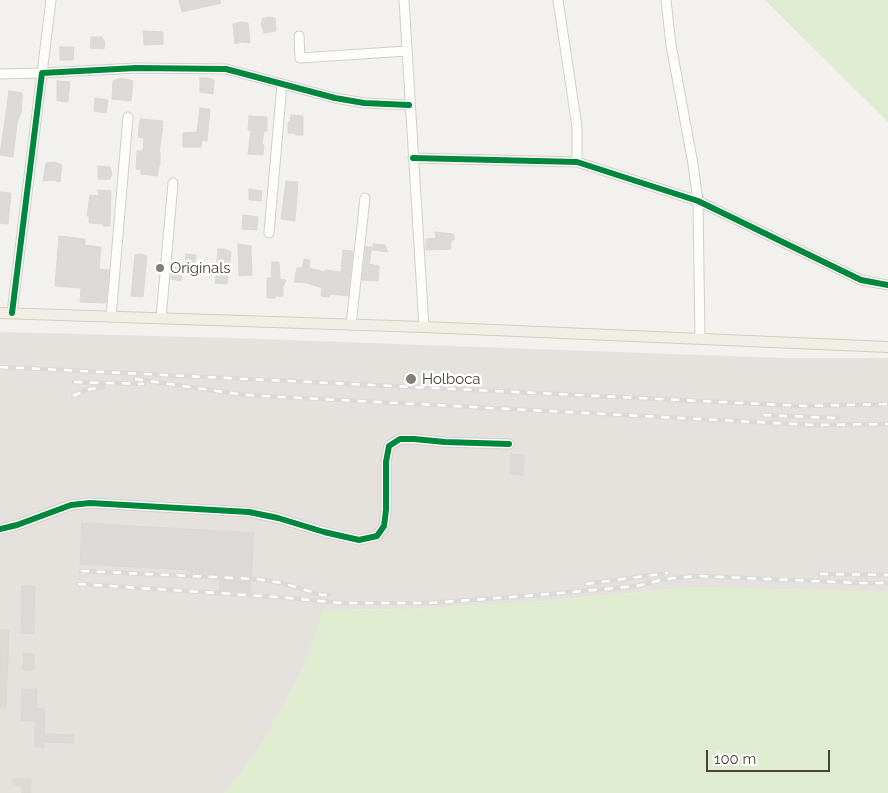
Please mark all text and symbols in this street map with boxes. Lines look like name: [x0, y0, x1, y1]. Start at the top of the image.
place label: Originals: [170, 259, 231, 277]
marker: Originals: [154, 262, 166, 274]
place label: Holboca: [422, 370, 481, 388]
marker: Holboca: [404, 372, 418, 386]
scale bar: [708, 740, 832, 772]
text: 100 m: [714, 750, 756, 768]

